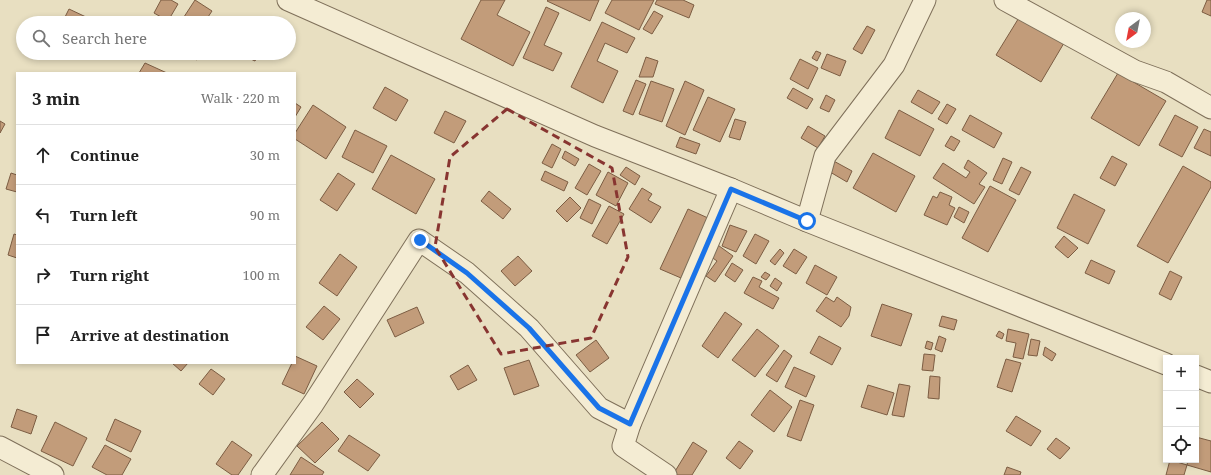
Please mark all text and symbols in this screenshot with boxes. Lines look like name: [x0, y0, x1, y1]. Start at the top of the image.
north arrow: [1115, 12, 1151, 48]
search box: [16, 16, 296, 60]
icon: search: [30, 27, 52, 49]
text: Search here: [62, 28, 147, 48]
text: 3 min: [32, 87, 80, 110]
text: Walk · 220 m: [201, 89, 280, 107]
icon: ahead: [32, 144, 54, 166]
text: Continue: [70, 145, 139, 165]
text: 30 m: [250, 146, 280, 164]
icon: left: [32, 204, 54, 226]
text: Turn left: [70, 205, 138, 225]
text: 90 m: [250, 206, 280, 224]
route start: [798, 212, 816, 230]
route end: [411, 231, 429, 249]
icon: right: [32, 264, 54, 286]
text: Turn right: [70, 265, 149, 285]
text: 100 m: [243, 266, 280, 284]
icon: arrive: [32, 324, 54, 346]
text: Arrive at destination: [70, 325, 229, 345]
map controls: [1163, 355, 1199, 463]
button: +: [1163, 355, 1199, 391]
button: −: [1163, 391, 1199, 427]
button: locate: [1163, 427, 1199, 463]

